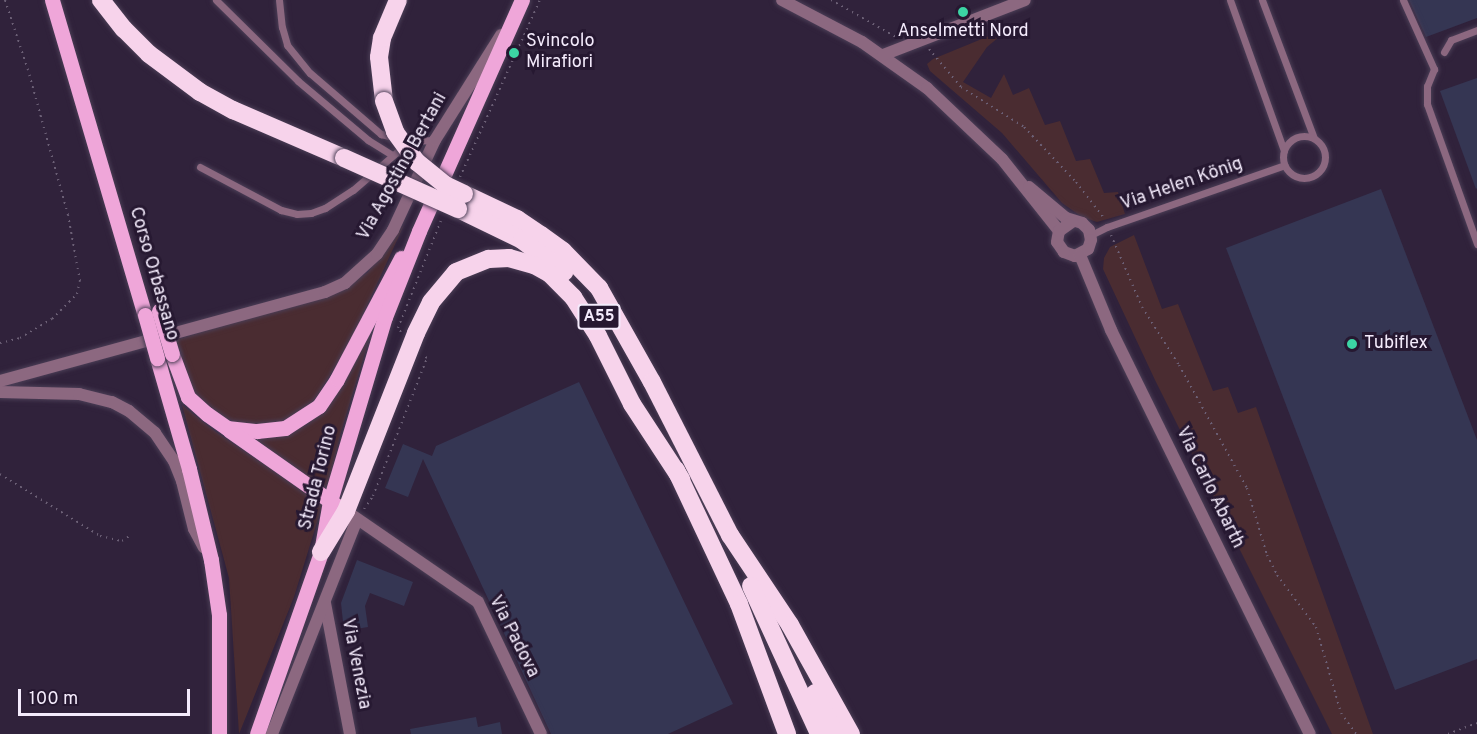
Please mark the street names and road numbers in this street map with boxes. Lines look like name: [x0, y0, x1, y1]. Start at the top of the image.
street label: Via Agostino Bertani: [353, 89, 453, 245]
street label: Via Helen König: [1118, 154, 1246, 216]
street label: Corso Orbassano: [124, 205, 182, 343]
road number: A55: [576, 304, 622, 330]
street label: Strada Torino: [296, 423, 342, 533]
street label: Via Carlo Abarth: [1170, 423, 1248, 553]
street label: Via Padova: [483, 592, 543, 682]
street label: Via Venezia: [336, 616, 374, 712]

